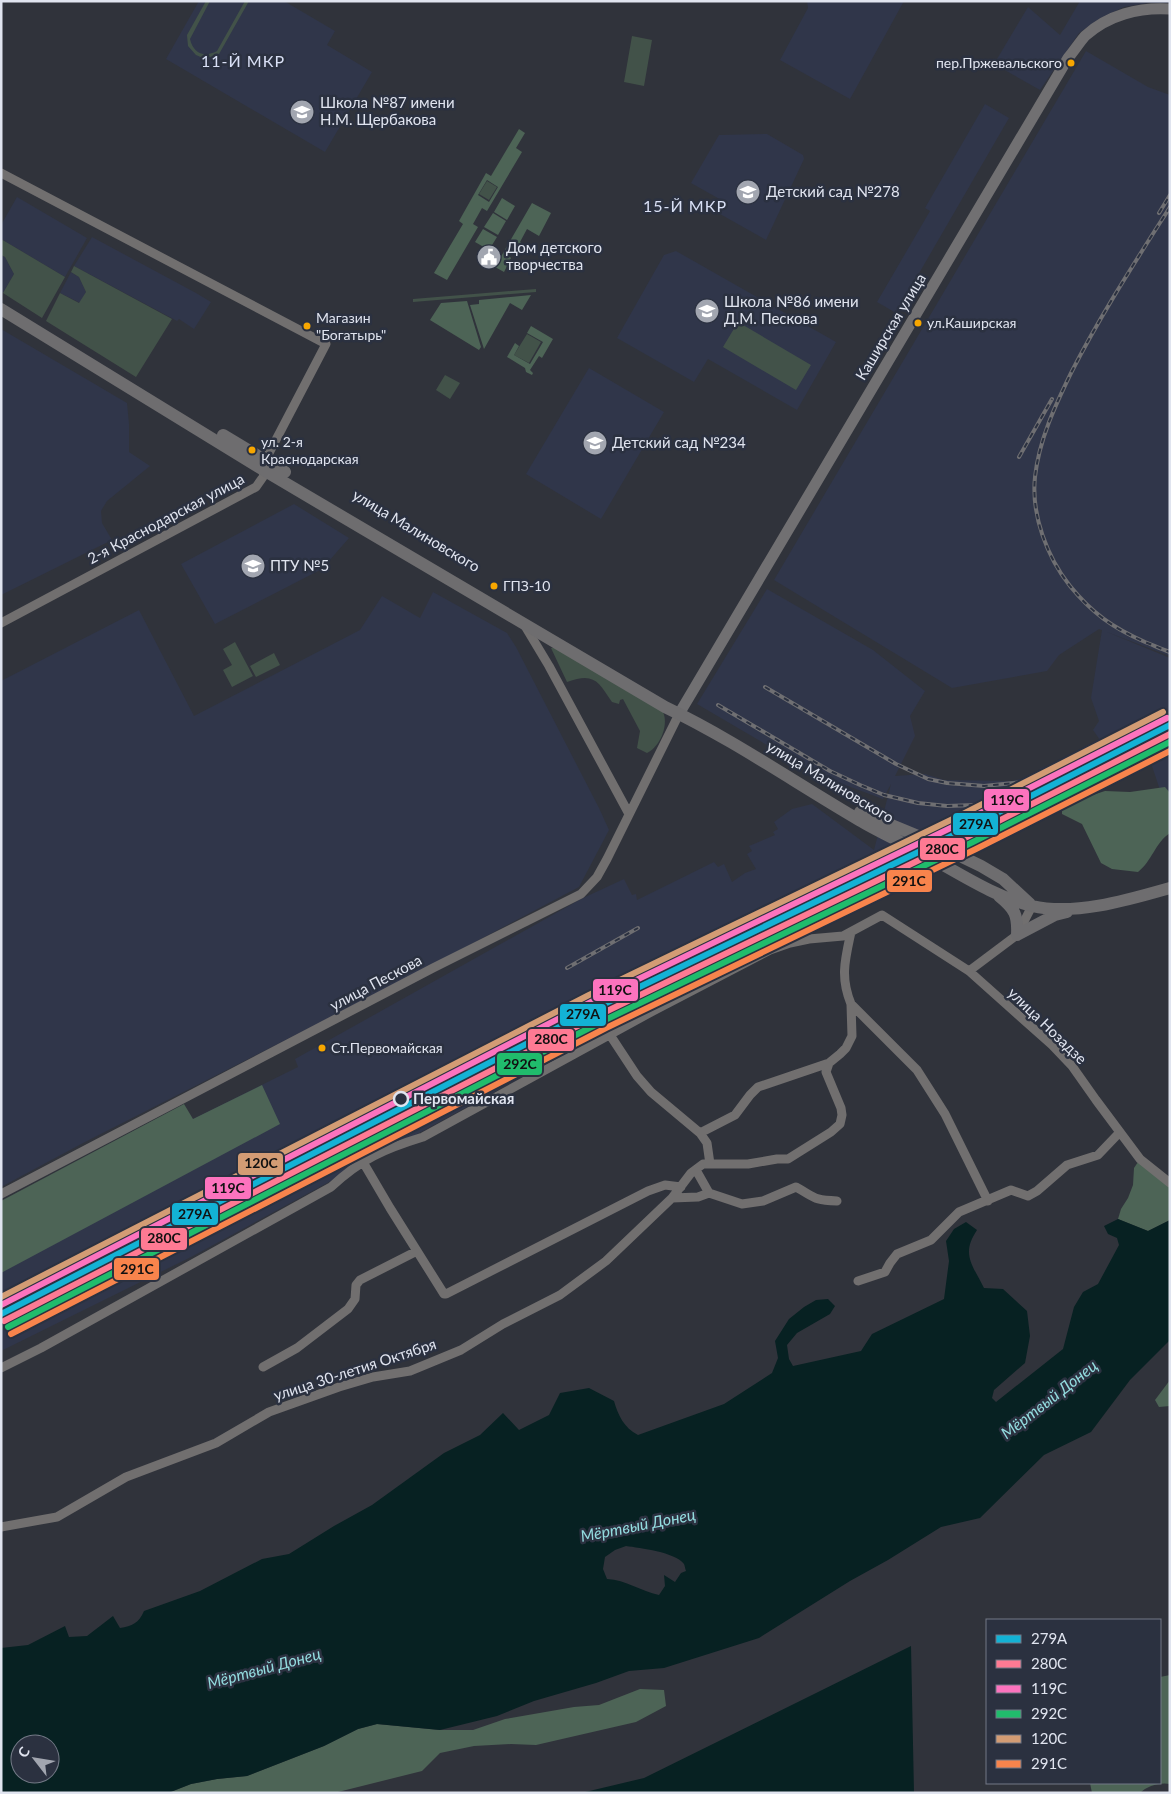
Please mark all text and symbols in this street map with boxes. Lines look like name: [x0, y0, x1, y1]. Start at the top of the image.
district label: 11-Й МКР: [201, 51, 285, 70]
place label: пер.Пржевальского: [936, 54, 1062, 71]
marker: пер.Пржевальского: [1066, 58, 1076, 68]
place label: Школа №87 имени Н.М. Щербакова: [320, 93, 455, 128]
school or university icon: Школа №87 имени Н.М. Щербакова: [289, 99, 315, 125]
school or university icon: Детский сад №278: [735, 179, 761, 205]
place label: Детский сад №278: [766, 182, 900, 200]
district label: 15-Й МКР: [643, 196, 727, 215]
place label: Дом детского творчества: [506, 238, 602, 273]
public building icon: Дом детского творчества: [476, 244, 502, 270]
street label: Каширская улица: [851, 270, 929, 383]
place label: Школа №86 имени Д.М. Пескова: [724, 292, 859, 327]
school or university icon: Школа №86 имени Д.М. Пескова: [694, 298, 720, 324]
place label: Магазин "Богатырь": [316, 309, 386, 343]
place label: ул.Каширская: [927, 314, 1017, 331]
marker: ул.Каширская: [913, 318, 923, 328]
marker: Магазин "Богатырь": [302, 321, 312, 331]
school or university icon: Детский сад №234: [582, 430, 608, 456]
place label: ул. 2-я Краснодарская: [261, 433, 359, 467]
place label: Детский сад №234: [612, 433, 746, 451]
marker: ул. 2-я Краснодарская: [247, 445, 257, 455]
street label: 2-я Краснодарская улица: [84, 469, 247, 567]
street label: улица Малиновского: [350, 485, 483, 575]
school or university icon: ПТУ №5: [240, 553, 266, 579]
place label: ПТУ №5: [270, 556, 329, 574]
place label: ГПЗ-10: [503, 577, 550, 594]
marker: ГПЗ-10: [489, 581, 499, 591]
street label: улица Малиновского: [764, 736, 897, 826]
line badge: 119С: [983, 788, 1030, 812]
text: 119С: [990, 791, 1025, 808]
line badge: 279А: [952, 812, 999, 836]
text: 279А: [959, 815, 993, 832]
line badge: 280С: [919, 837, 966, 861]
text: 280С: [925, 840, 960, 857]
line badge: 291С: [886, 869, 933, 893]
text: 291С: [892, 872, 927, 889]
street label: улица Пескова: [326, 950, 425, 1014]
line badge: 119С: [592, 978, 639, 1002]
text: 119С: [598, 981, 633, 998]
street label: улица Нозадзе: [1005, 983, 1091, 1067]
line badge: 279А: [559, 1003, 607, 1027]
text: 279А: [566, 1005, 600, 1022]
line badge: 280С: [527, 1028, 575, 1052]
text: 280С: [534, 1030, 569, 1047]
place label: Ст.Первомайская: [331, 1039, 443, 1056]
marker: Ст.Первомайская: [317, 1043, 327, 1053]
line badge: 292С: [496, 1052, 543, 1076]
text: 292С: [503, 1055, 538, 1072]
place label: Первомайская: [413, 1089, 514, 1107]
marker: Первомайская: [393, 1091, 409, 1107]
line badge: 120С: [237, 1152, 284, 1176]
text: 120С: [244, 1154, 279, 1171]
line badge: 119С: [204, 1176, 252, 1200]
text: 119С: [211, 1179, 246, 1196]
line badge: 279А: [171, 1202, 219, 1226]
text: 279А: [178, 1205, 212, 1222]
line badge: 280С: [140, 1227, 188, 1251]
text: 280С: [147, 1229, 182, 1246]
line badge: 291С: [113, 1257, 160, 1281]
text: 291С: [120, 1260, 155, 1277]
street label: улица 30-летия Октября: [271, 1334, 438, 1404]
water label: Мёртвый Донец: [997, 1355, 1101, 1442]
water label: Мёртвый Донец: [579, 1504, 697, 1545]
legend: [986, 1619, 1161, 1784]
text: 279А: [1031, 1629, 1068, 1647]
water label: Мёртвый Донец: [205, 1643, 323, 1692]
text: 280С: [1031, 1654, 1067, 1672]
text: 119С: [1031, 1679, 1067, 1697]
text: 292С: [1031, 1704, 1067, 1722]
text: 120С: [1031, 1729, 1067, 1747]
north arrow: [10, 1734, 60, 1784]
text: С: [14, 1743, 33, 1760]
text: 291С: [1031, 1754, 1067, 1772]

